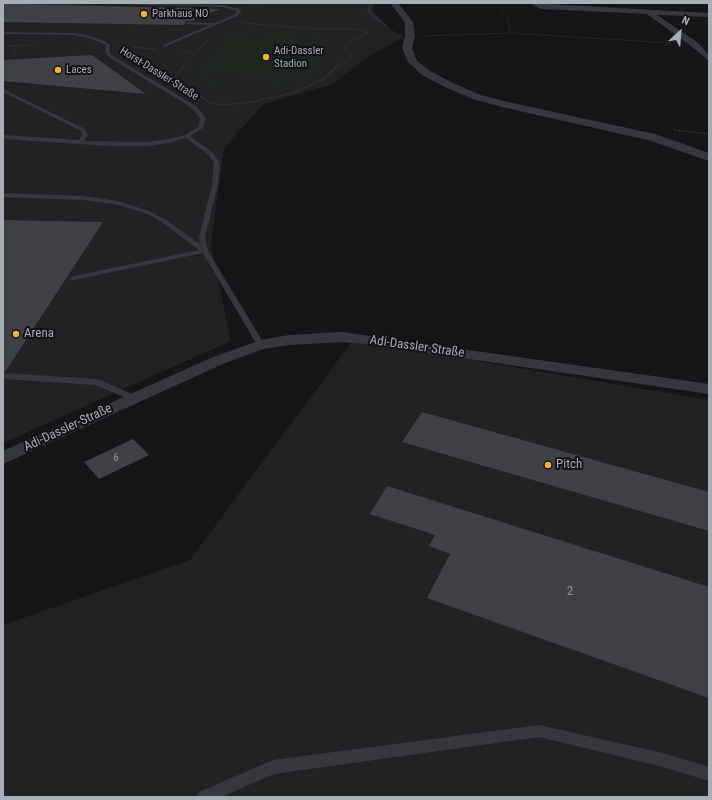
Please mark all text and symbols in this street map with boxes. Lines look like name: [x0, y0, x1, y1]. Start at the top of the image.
place label: Parkhaus NO: [152, 7, 208, 21]
marker: Parkhaus NO: [139, 9, 149, 19]
north arrow: [660, 12, 700, 52]
text: N: [680, 13, 691, 28]
street label: Horst-Dassler-Straße: [117, 44, 201, 104]
place label: Adi-Dassler Stadion: [274, 44, 324, 70]
marker: Adi-Dassler Stadion: [261, 52, 271, 62]
place label: Laces: [66, 63, 92, 77]
marker: Laces: [53, 65, 63, 75]
place label: Arena: [24, 326, 54, 342]
marker: Arena: [11, 329, 21, 339]
street label: Adi-Dassler-Straße: [369, 333, 465, 361]
street label: Adi-Dassler-Straße: [22, 401, 114, 455]
house number: 6: [113, 451, 119, 465]
place label: Pitch: [556, 457, 582, 473]
marker: Pitch: [543, 460, 553, 470]
house number: 2: [567, 584, 573, 600]

